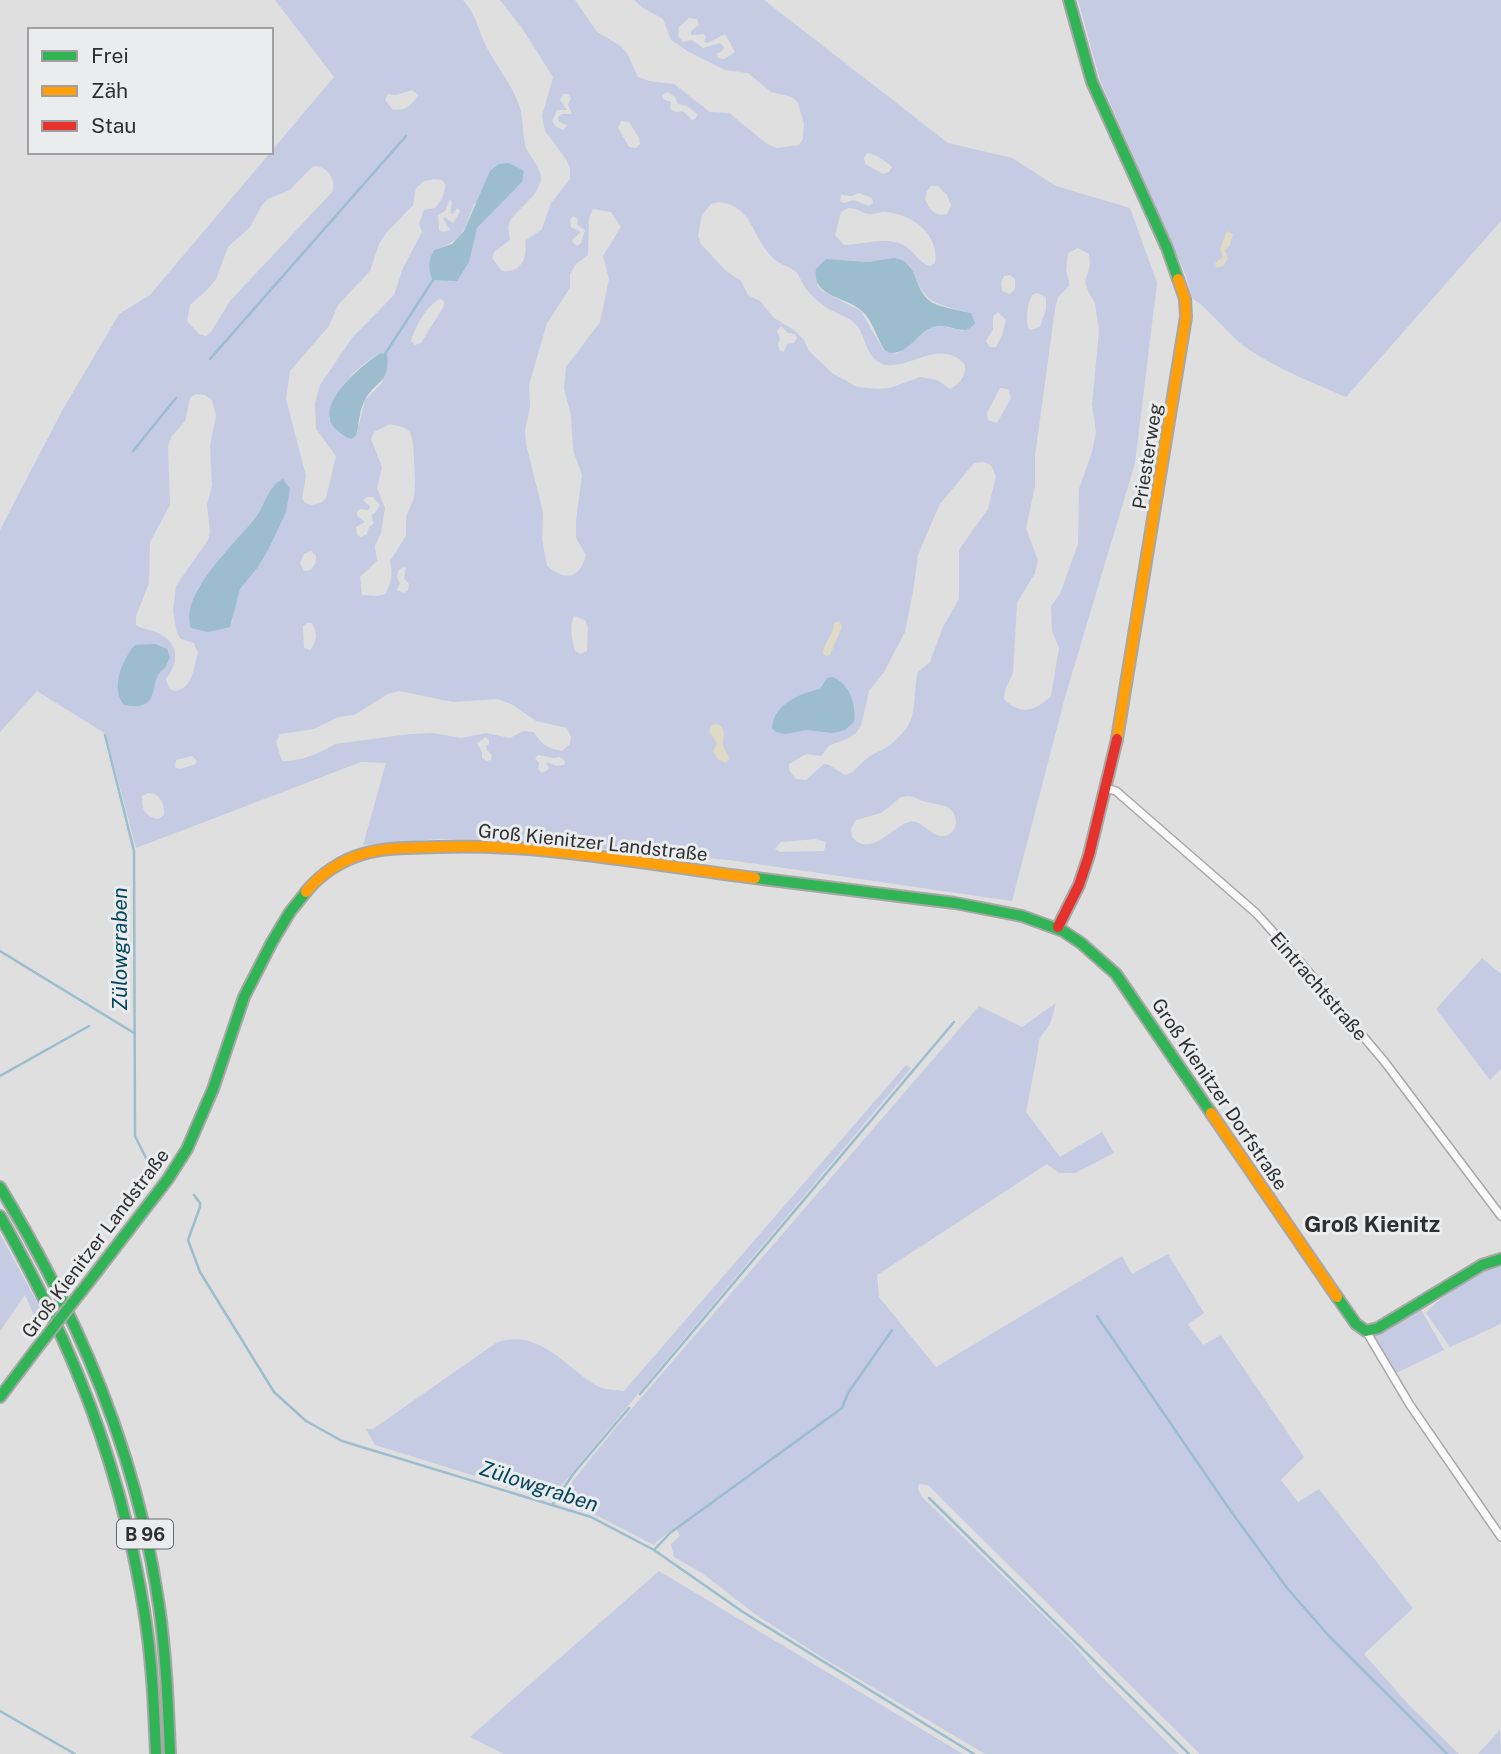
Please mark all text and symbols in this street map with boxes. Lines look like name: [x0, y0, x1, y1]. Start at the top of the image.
legend: [28, 28, 273, 154]
text: Frei: [91, 43, 129, 68]
text: Zäh: [91, 78, 128, 103]
text: Stau: [91, 113, 137, 138]
street label: Priesterweg: [1128, 401, 1166, 511]
street label: Groß Kienitzer Landstraße: [477, 819, 709, 865]
water label: Zülowgraben: [107, 887, 132, 1011]
street label: Eintrachtstraße: [1266, 927, 1372, 1045]
street label: Groß Kienitzer Dorfstraße: [1148, 994, 1292, 1194]
street label: Groß Kienitzer Landstraße: [17, 1144, 173, 1342]
district label: Groß Kienitz: [1304, 1210, 1440, 1237]
water label: Zülowgraben: [476, 1455, 602, 1517]
road number: B 96: [117, 1520, 173, 1548]

